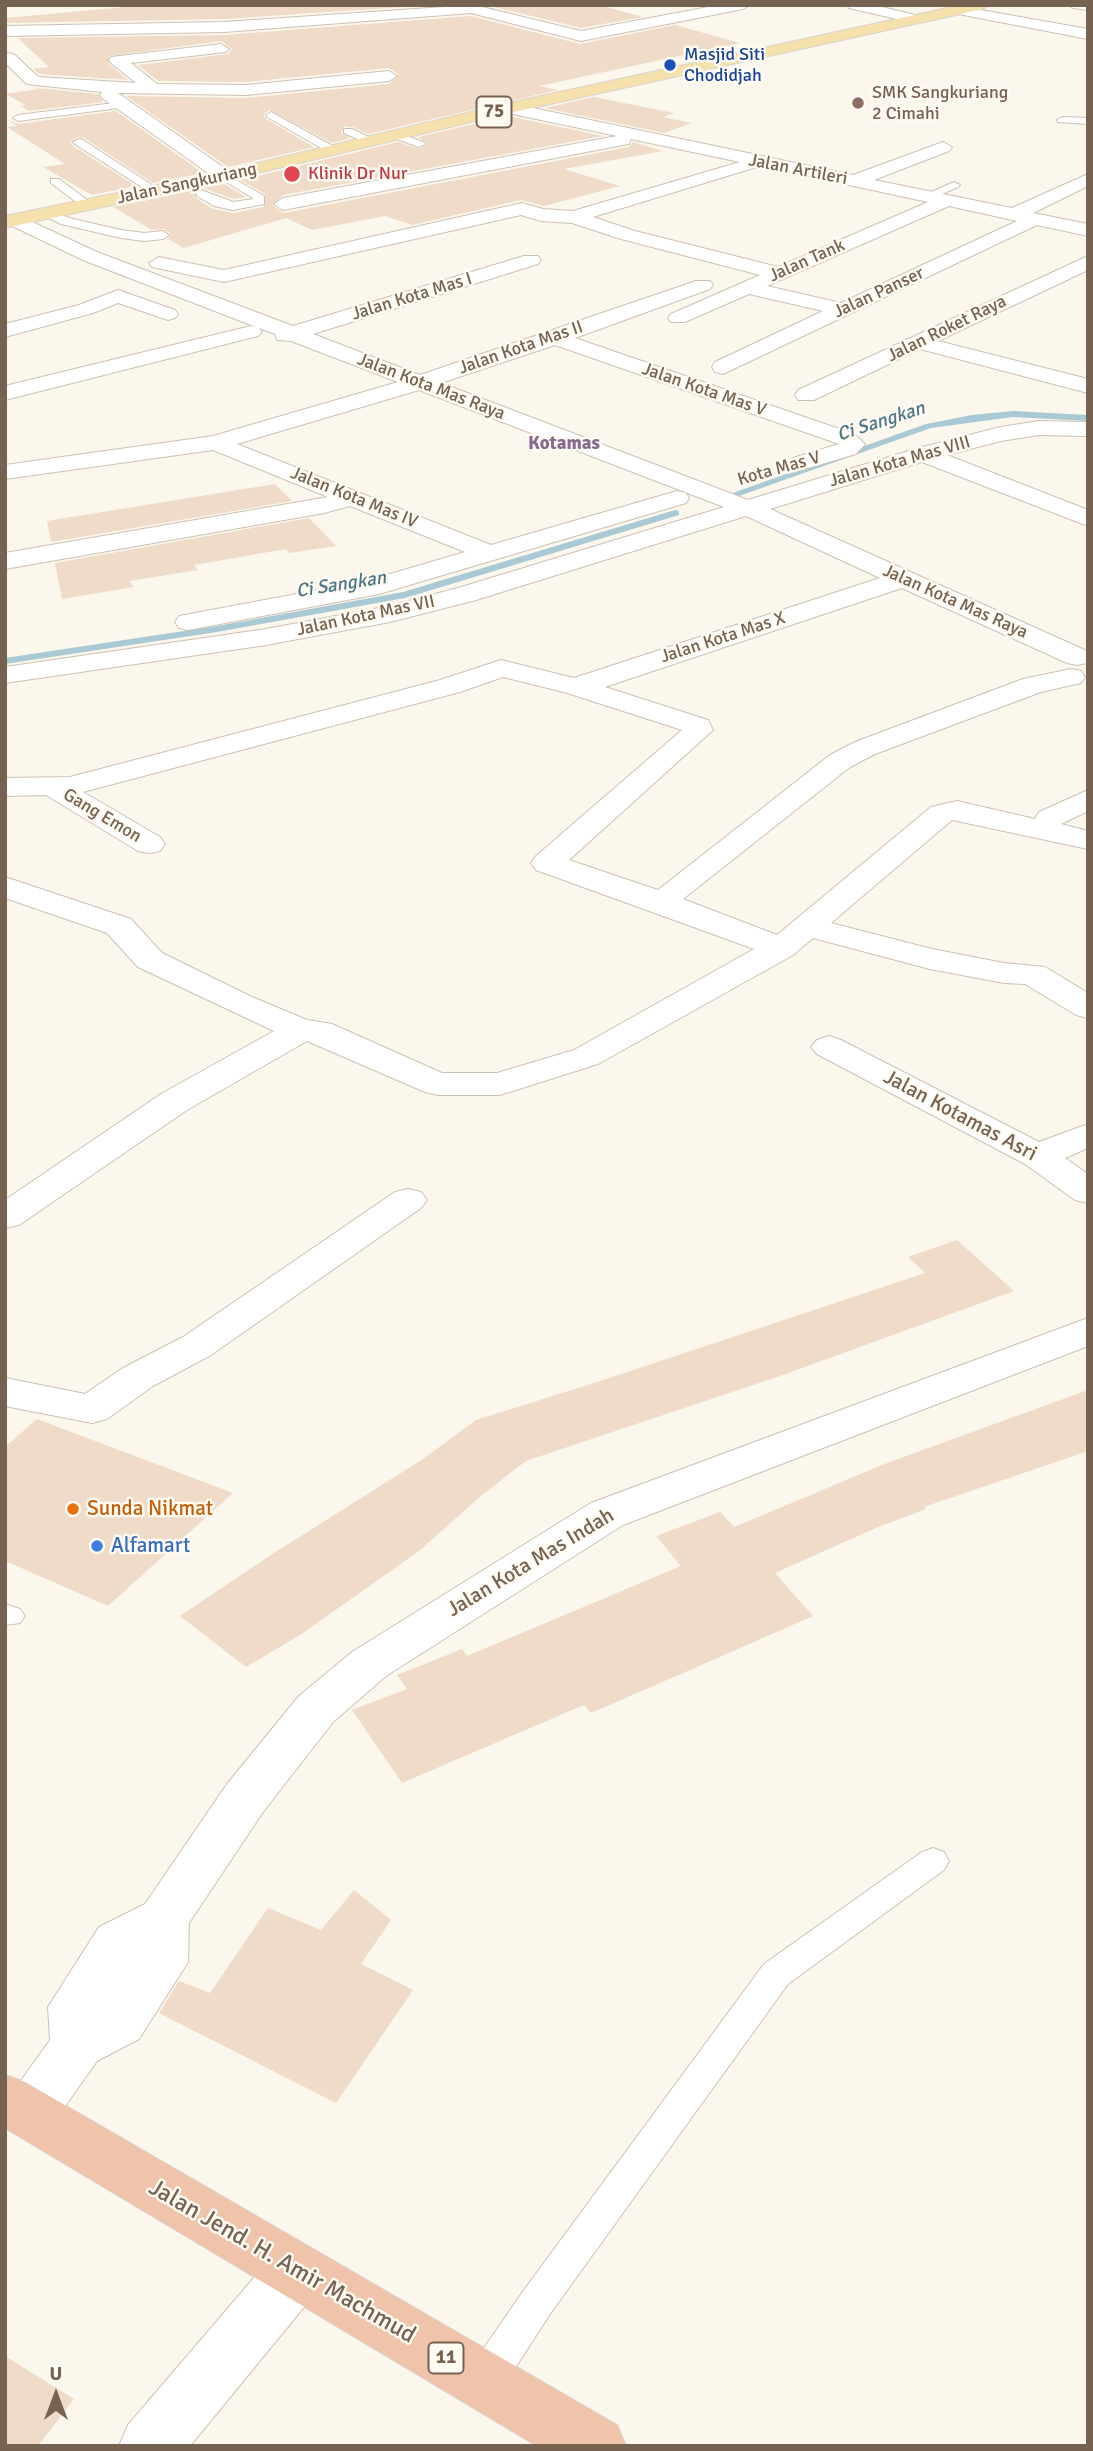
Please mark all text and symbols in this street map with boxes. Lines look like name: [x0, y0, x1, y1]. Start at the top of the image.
place label: Masjid Siti Chodidjah: [684, 44, 765, 86]
marker: Masjid Siti Chodidjah: [662, 57, 678, 73]
place label: SMK Sangkuriang 2 Cimahi: [872, 82, 1008, 124]
marker: SMK Sangkuriang 2 Cimahi: [850, 95, 866, 111]
road number: 75: [476, 96, 512, 128]
street label: Jalan Artileri: [747, 150, 849, 190]
street label: Jalan Sangkuriang: [115, 159, 259, 209]
place label: Klinik Dr Nur: [308, 163, 407, 185]
marker: Klinik Dr Nur: [282, 164, 302, 184]
street label: Jalan Tank: [766, 235, 848, 287]
street label: Jalan Panser: [830, 263, 928, 323]
street label: Jalan Kota Mas I: [349, 268, 475, 326]
street label: Jalan Roket Raya: [884, 291, 1010, 367]
street label: Jalan Kota Mas II: [456, 317, 586, 379]
street label: Jalan Kota Mas Raya: [354, 349, 508, 425]
street label: Jalan Kota Mas V: [639, 359, 769, 421]
water label: Ci Sangkan: [834, 397, 928, 447]
street label: Jalan Kota Mas VIII: [827, 432, 973, 492]
district label: Kotamas: [528, 433, 600, 455]
street label: Kota Mas V: [735, 447, 823, 491]
street label: Jalan Kota Mas IV: [287, 463, 421, 533]
street label: Jalan Kota Mas Raya: [879, 560, 1031, 644]
water label: Ci Sangkan: [294, 567, 388, 603]
street label: Jalan Kota Mas VII: [295, 591, 437, 641]
street label: Jalan Kota Mas X: [658, 608, 788, 668]
street label: Gang Emon: [59, 784, 145, 848]
street label: Jalan Kotamas Asri: [879, 1065, 1041, 1167]
place label: Sunda Nikmat: [87, 1496, 213, 1522]
marker: Sunda Nikmat: [65, 1501, 81, 1517]
street label: Jalan Kota Mas Indah: [443, 1503, 619, 1623]
place label: Alfamart: [111, 1533, 190, 1559]
marker: Alfamart: [89, 1538, 105, 1554]
street label: Jalan Jend. H. Amir Machmud: [144, 2174, 420, 2350]
road number: 11: [428, 2342, 464, 2374]
north arrow: [21, 2360, 91, 2430]
text: U: [50, 2362, 62, 2386]

